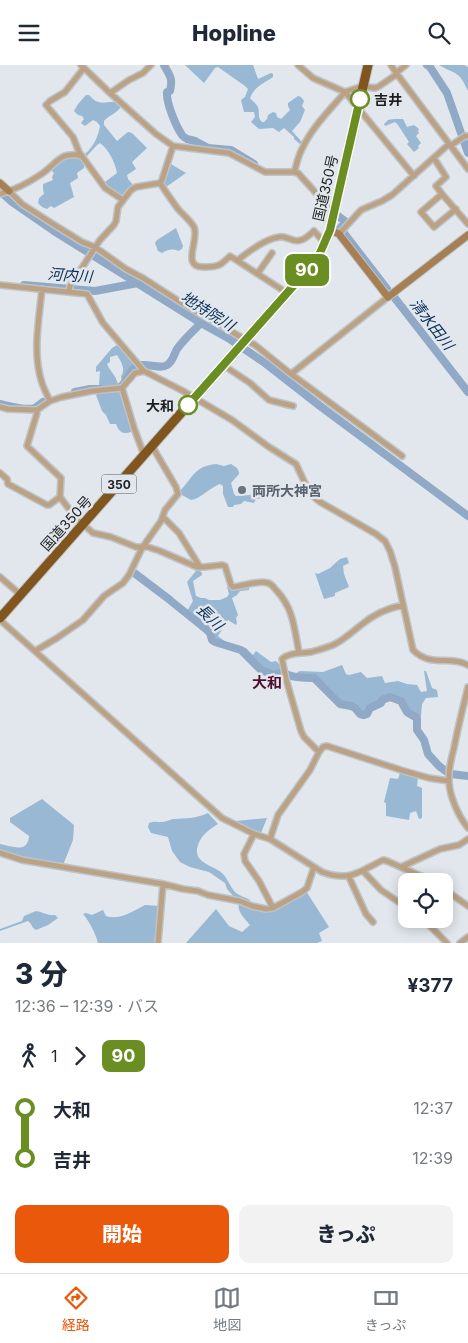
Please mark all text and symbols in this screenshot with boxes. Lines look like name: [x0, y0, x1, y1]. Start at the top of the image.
icon: menu: [15, 19, 43, 47]
icon: search: [425, 19, 453, 47]
text: Hopline: [192, 20, 276, 46]
marker: 吉井: [350, 89, 370, 109]
place label: 吉井: [374, 91, 402, 108]
street label: 国道350号: [309, 153, 341, 223]
line badge: 90: [284, 254, 330, 286]
text: 90: [295, 259, 319, 280]
water label: 河内川: [47, 264, 95, 286]
water label: 地持院川: [178, 287, 240, 336]
water label: 清水田川: [406, 295, 459, 355]
marker: 大和: [178, 395, 198, 415]
place label: 大和: [146, 397, 174, 414]
road number: 350: [102, 474, 136, 493]
place label: 両所大神宮: [252, 482, 322, 499]
marker: 両所大神宮: [236, 484, 248, 496]
street label: 国道350号: [37, 492, 95, 554]
water label: 長川: [193, 600, 229, 636]
district label: 大和: [252, 673, 282, 692]
map controls: [398, 873, 453, 928]
button: locate: [398, 873, 453, 928]
text: 3 分: [15, 957, 68, 991]
text: ¥377: [407, 974, 453, 997]
text: 12:36 – 12:39 · バス: [15, 996, 159, 1016]
icon: walk: [15, 1042, 43, 1070]
icon: forward: [66, 1042, 94, 1070]
text: 90: [112, 1045, 135, 1066]
text: 1: [51, 1046, 58, 1066]
text: 12:37: [413, 1098, 453, 1118]
text: 大和: [53, 1099, 91, 1122]
text: 12:39: [412, 1148, 453, 1168]
text: 吉井: [53, 1149, 91, 1172]
button: 開始: [15, 1205, 229, 1263]
button: きっぷ: [239, 1205, 453, 1263]
tab: 経路: [62, 1284, 90, 1334]
tab: 地図: [213, 1284, 241, 1334]
tab: きっぷ: [365, 1284, 406, 1334]

